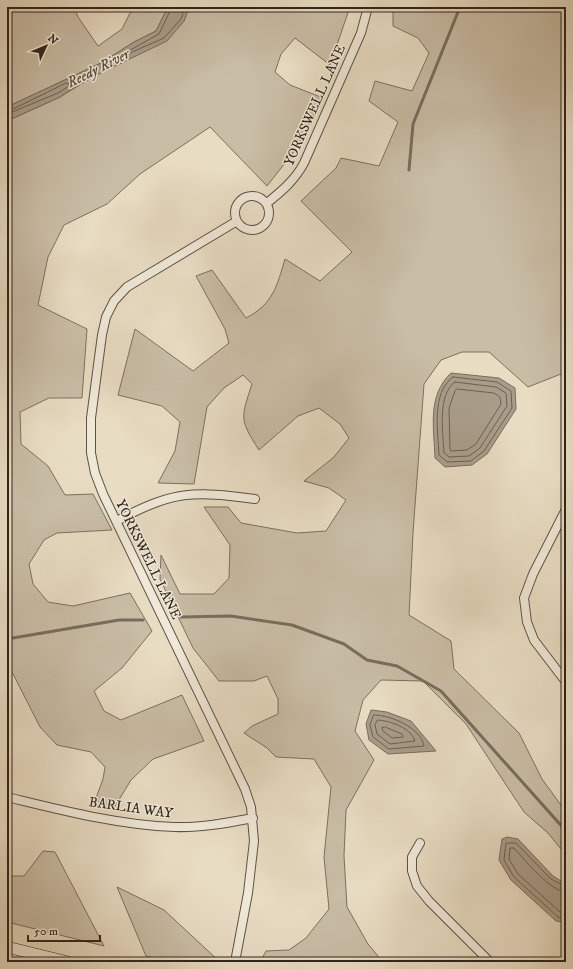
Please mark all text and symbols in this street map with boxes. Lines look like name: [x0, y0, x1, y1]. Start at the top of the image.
north arrow: [26, 26, 66, 66]
text: N: [44, 32, 61, 48]
street label: YORKSWELL LANE: [280, 42, 350, 169]
water label: Reedy River: [63, 44, 134, 93]
street label: YORKSWELL LANE: [111, 497, 185, 622]
street label: BARLIA WAY: [88, 793, 174, 823]
scale bar: [28, 917, 100, 943]
text: 50 m: [34, 924, 58, 939]

